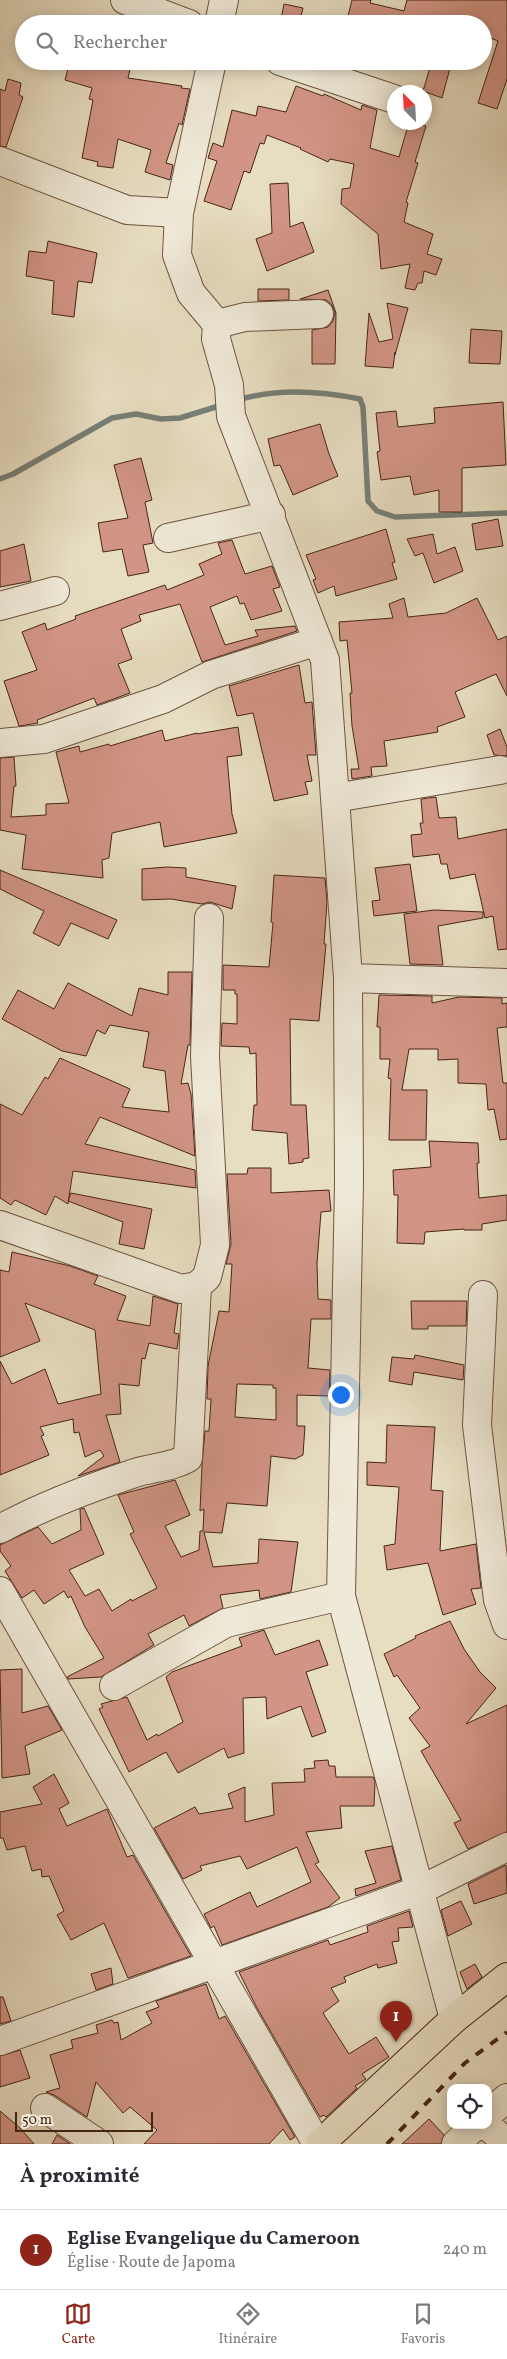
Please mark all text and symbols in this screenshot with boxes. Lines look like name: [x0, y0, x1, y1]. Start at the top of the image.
search box: [15, 15, 492, 70]
icon: search: [33, 29, 61, 57]
text: Rechercher: [73, 30, 167, 56]
north arrow: [387, 85, 432, 130]
your location: [328, 1382, 354, 1408]
pin: 1: [380, 2001, 412, 2042]
map controls: [447, 2084, 492, 2129]
button: locate: [447, 2084, 492, 2129]
scale bar: [15, 2109, 152, 2132]
text: 50 m: [22, 2111, 52, 2130]
text: À proximité: [20, 2162, 139, 2191]
text: Eglise Evangelique du Cameroon: [67, 2226, 360, 2252]
text: 1: [33, 2239, 39, 2261]
text: 240 m: [443, 2239, 487, 2261]
text: Église · Route de Japoma: [67, 2252, 236, 2274]
tab: Carte: [62, 2300, 95, 2349]
tab: Itinéraire: [219, 2300, 277, 2349]
tab: Favoris: [401, 2300, 445, 2349]

